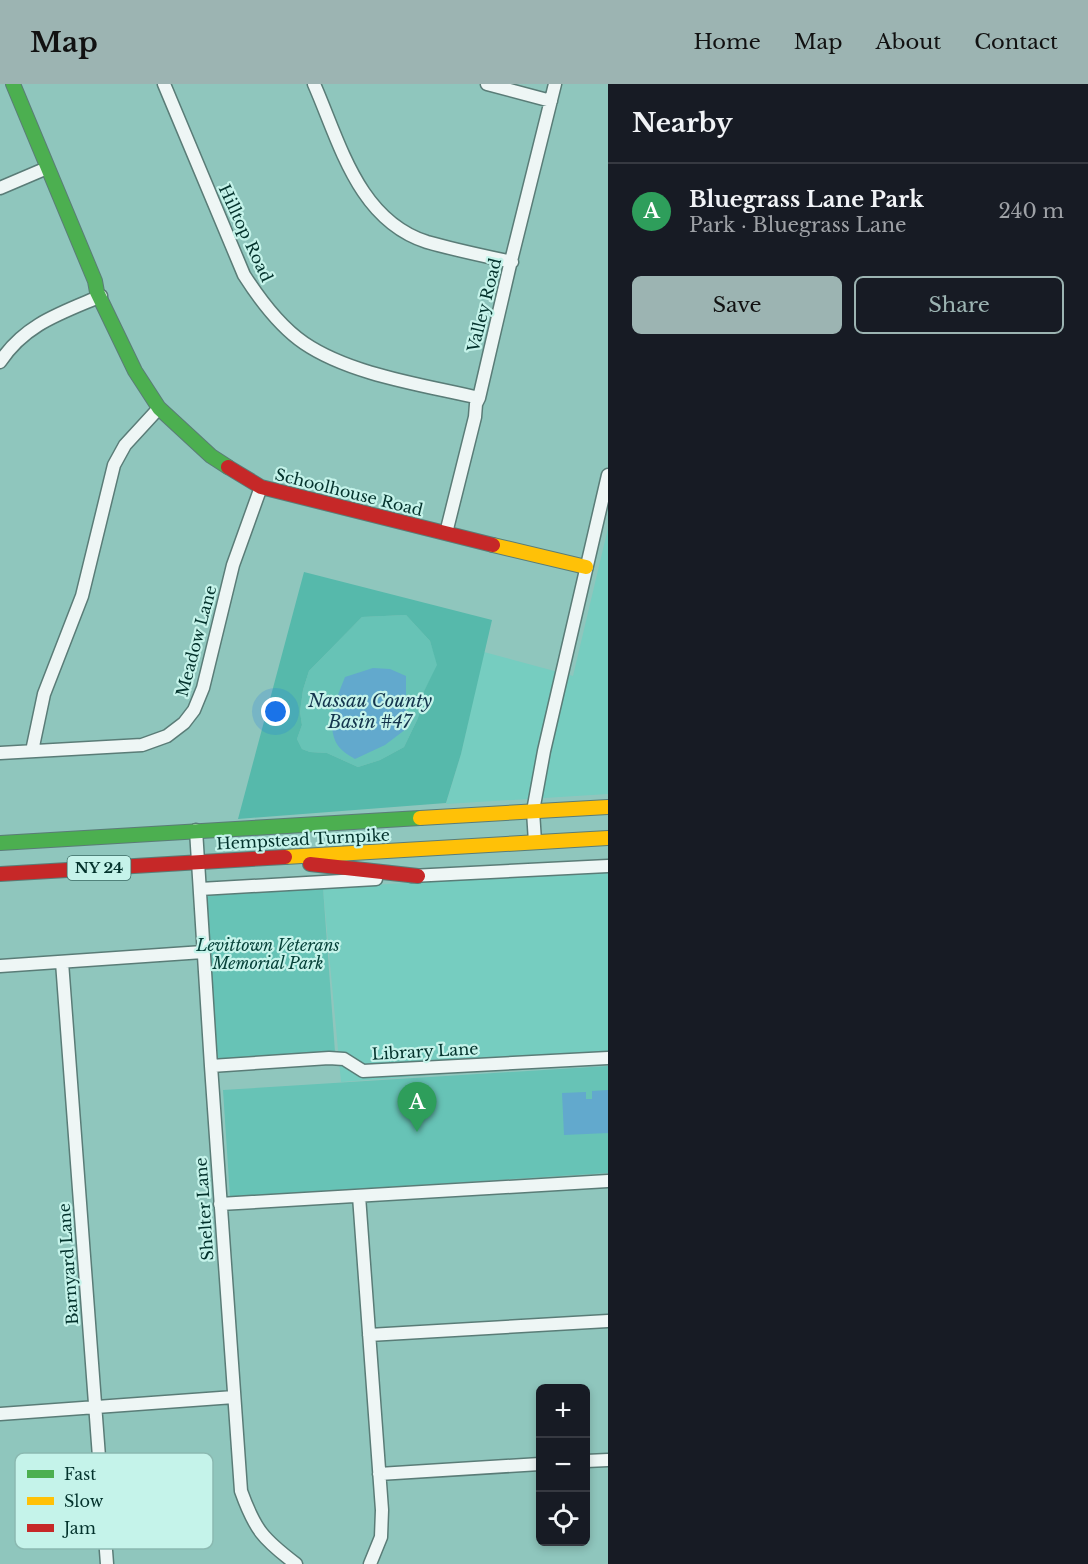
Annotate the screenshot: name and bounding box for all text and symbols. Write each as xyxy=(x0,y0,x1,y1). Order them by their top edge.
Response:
text: Map xyxy=(30,25,98,60)
text: Home xyxy=(694,29,761,55)
text: Map xyxy=(794,29,842,55)
text: About xyxy=(875,29,941,55)
text: Contact xyxy=(974,29,1058,55)
text: Nearby xyxy=(632,107,733,139)
street label: Hilltop Road xyxy=(215,181,277,285)
text: Bluegrass Lane Park xyxy=(689,186,924,213)
text: A xyxy=(643,199,660,223)
text: 240 m xyxy=(999,199,1064,223)
text: Park · Bluegrass Lane xyxy=(689,213,906,237)
street label: Valley Road xyxy=(462,256,505,355)
button: Save xyxy=(632,276,842,334)
button: Share xyxy=(854,276,1064,334)
street label: Schoolhouse Road xyxy=(273,464,425,520)
street label: Meadow Lane xyxy=(172,583,220,699)
water label: Nassau County Basin #47 xyxy=(307,690,433,733)
your location xyxy=(261,697,290,726)
street label: Hempstead Turnpike xyxy=(216,824,390,854)
road number: NY 24 xyxy=(68,856,130,880)
park label: Levittown Veterans Memorial Park xyxy=(195,935,340,973)
street label: Library Lane xyxy=(371,1038,479,1064)
pin: A xyxy=(398,1082,436,1132)
street label: Shelter Lane xyxy=(190,1157,218,1261)
street label: Barnyard Lane xyxy=(54,1202,82,1326)
map controls xyxy=(536,1384,590,1546)
button: + xyxy=(536,1384,590,1438)
button: − xyxy=(536,1438,590,1492)
legend xyxy=(15,1453,213,1549)
text: Fast xyxy=(64,1464,96,1484)
text: Slow xyxy=(64,1491,104,1511)
button: locate xyxy=(536,1492,590,1546)
text: Jam xyxy=(62,1518,96,1538)

